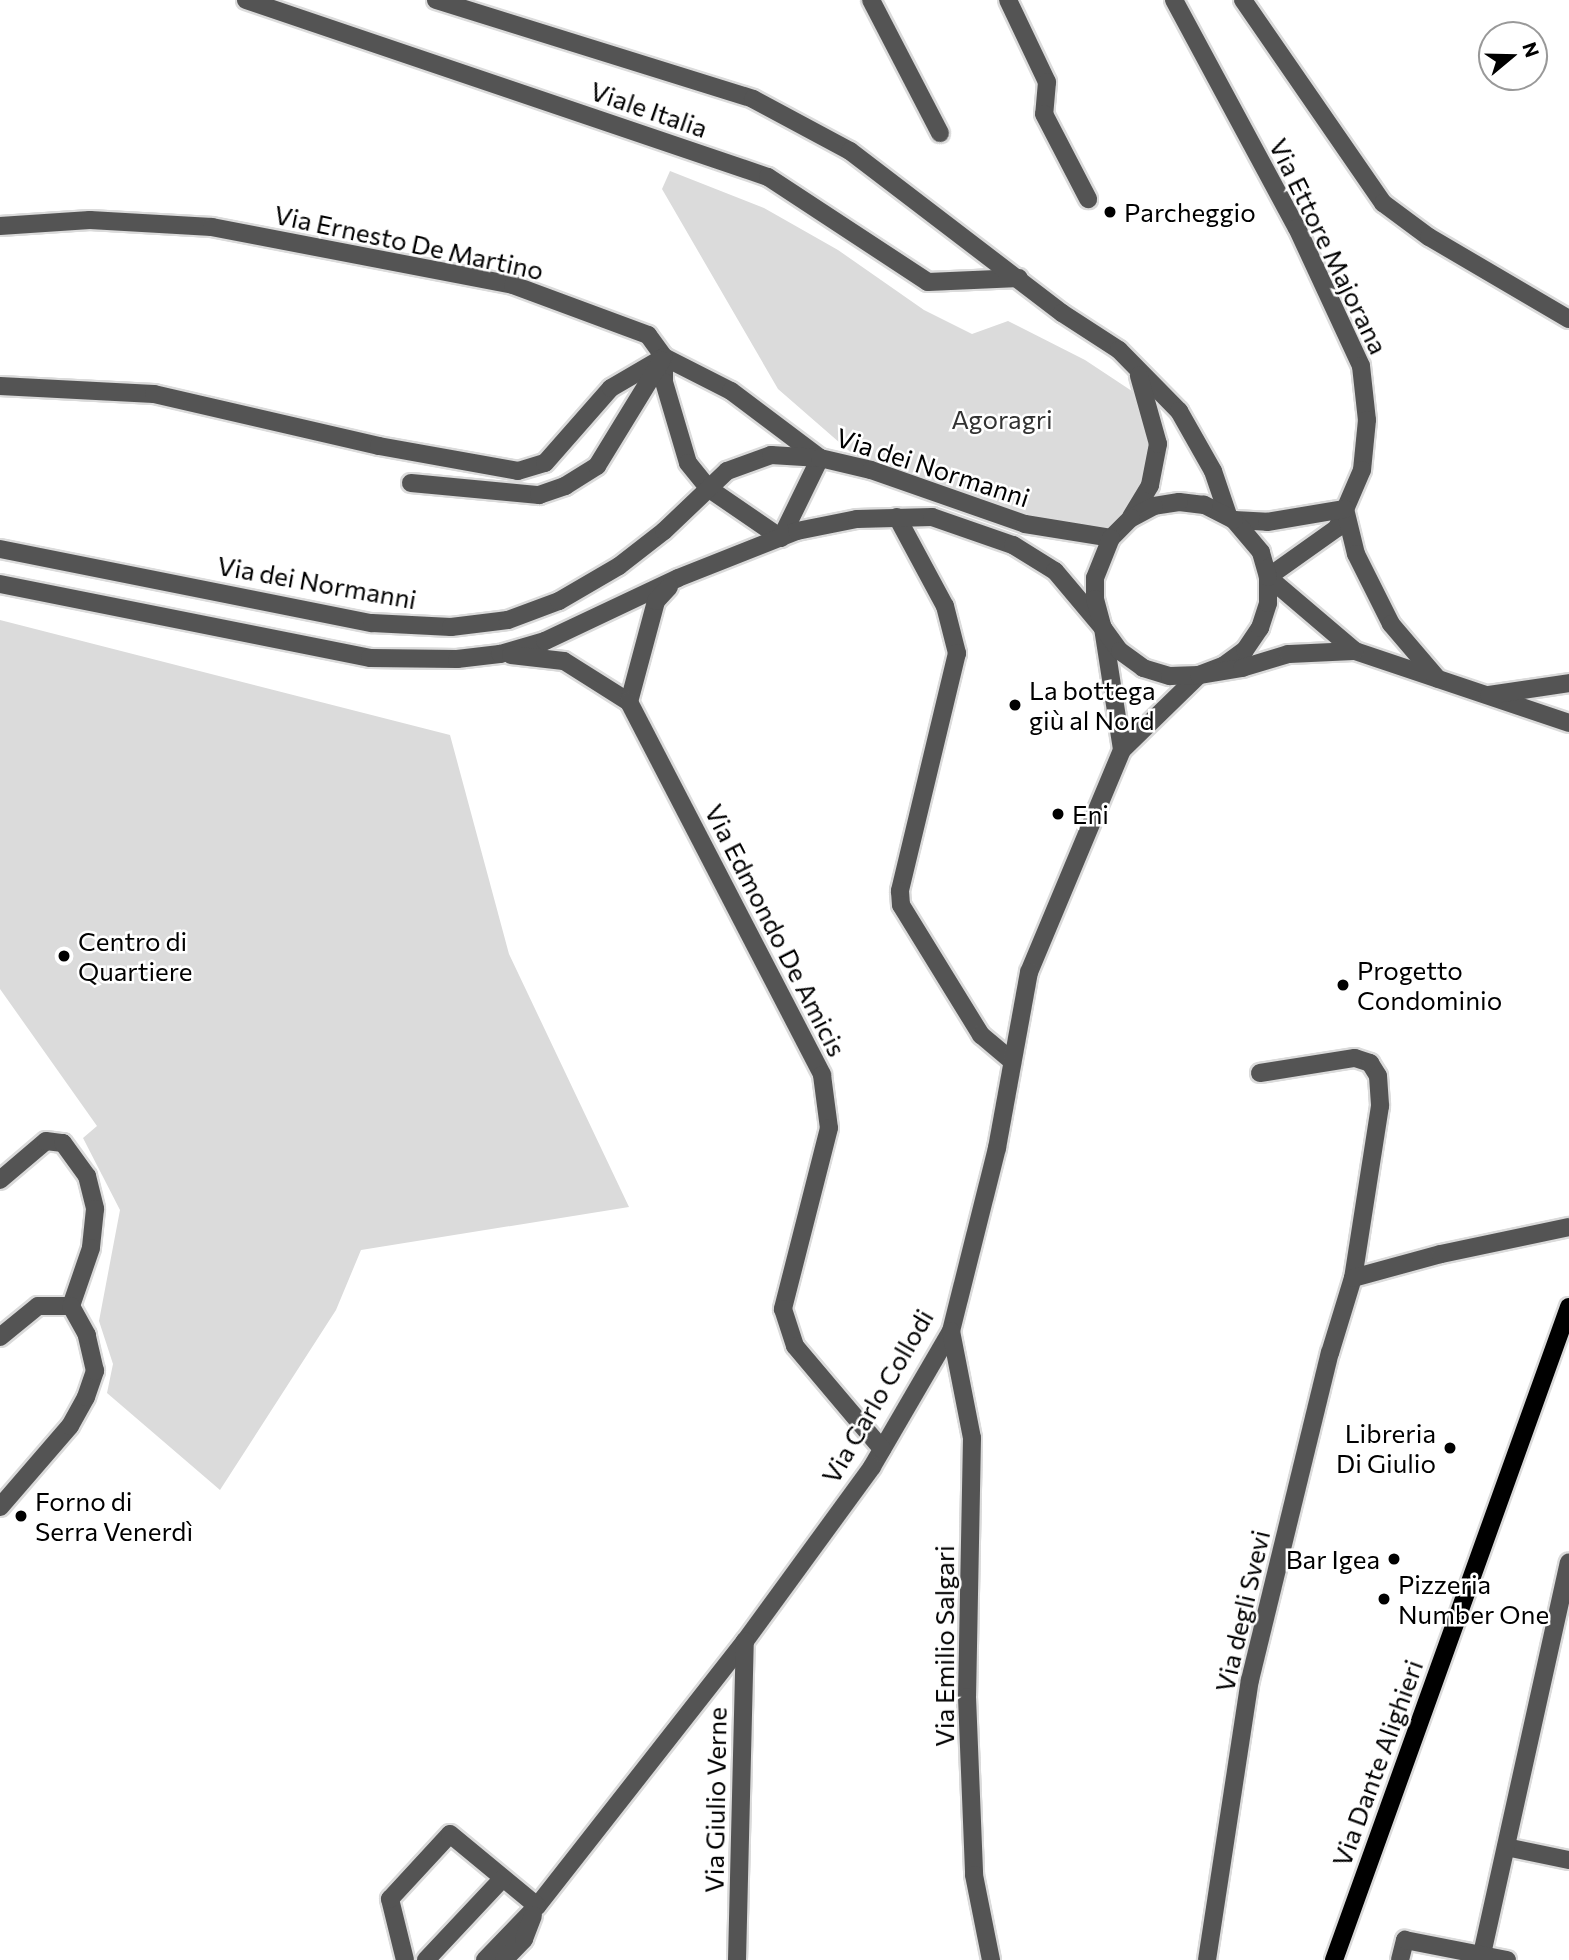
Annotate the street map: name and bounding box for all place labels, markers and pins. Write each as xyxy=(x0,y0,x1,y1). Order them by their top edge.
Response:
place label: Parcheggio xyxy=(1124,196,1256,228)
marker: Parcheggio xyxy=(1102,204,1118,220)
place label: La bottega giù al Nord xyxy=(1029,674,1156,736)
marker: La bottega giù al Nord xyxy=(1007,697,1023,713)
place label: Eni xyxy=(1072,798,1109,830)
marker: Eni xyxy=(1050,806,1066,822)
place label: Centro di Quartiere xyxy=(78,925,192,986)
marker: Centro di Quartiere xyxy=(56,948,72,964)
place label: Progetto Condominio xyxy=(1357,954,1502,1016)
marker: Progetto Condominio xyxy=(1335,977,1351,993)
place label: Libreria Di Giulio xyxy=(1336,1417,1436,1478)
marker: Libreria Di Giulio xyxy=(1442,1440,1458,1456)
place label: Forno di Serra Venerdì xyxy=(35,1485,193,1546)
marker: Forno di Serra Venerdì xyxy=(13,1508,29,1524)
place label: Bar Igea xyxy=(1286,1543,1380,1575)
marker: Bar Igea xyxy=(1386,1551,1402,1567)
place label: Pizzeria Number One xyxy=(1398,1568,1549,1630)
marker: Pizzeria Number One xyxy=(1376,1591,1392,1607)

